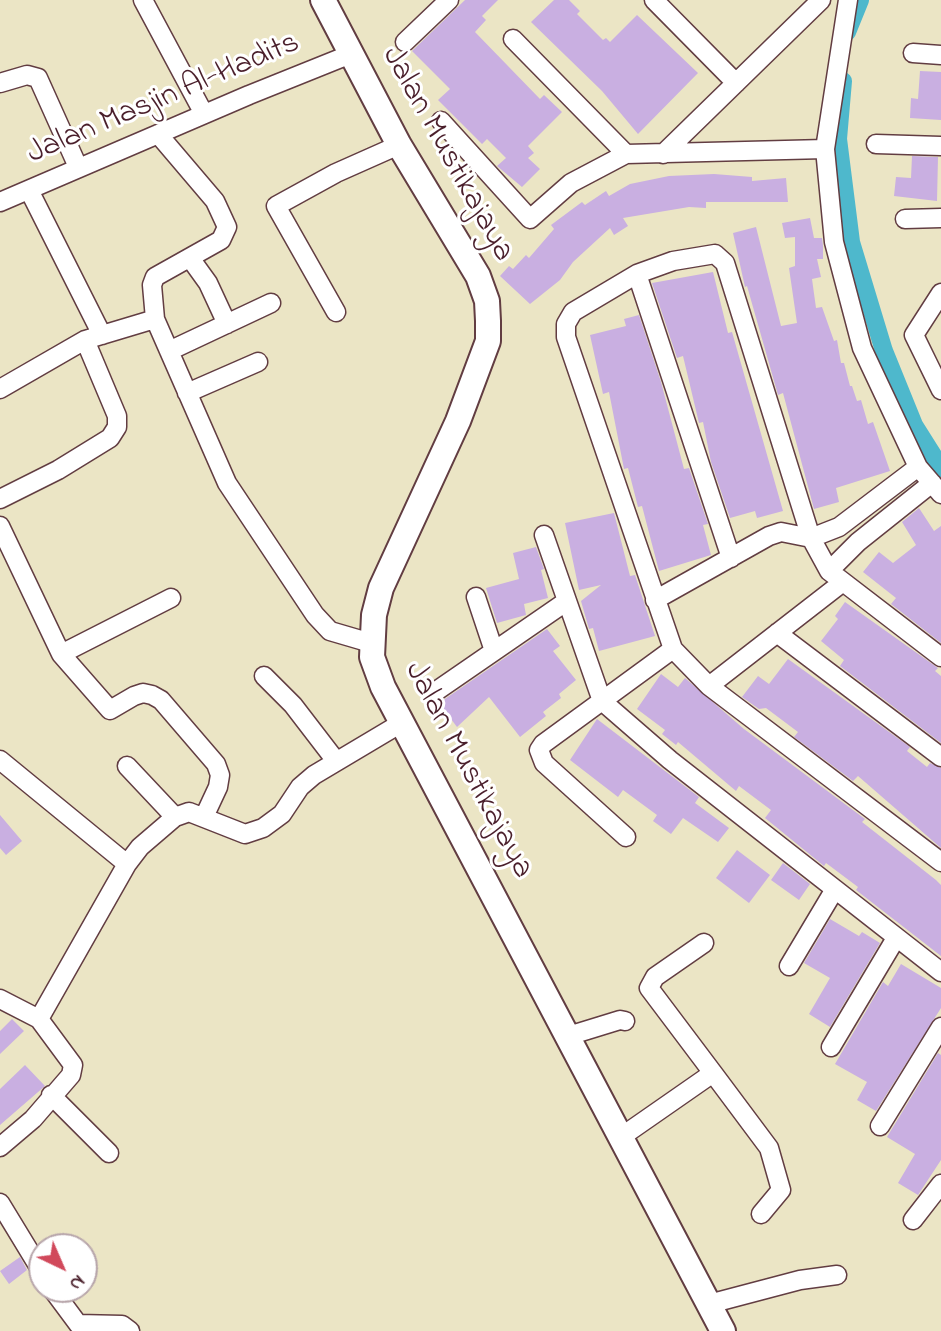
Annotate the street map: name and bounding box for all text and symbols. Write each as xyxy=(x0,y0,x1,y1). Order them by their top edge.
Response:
street label: Jalan Masjin Al-Hadits xyxy=(22,25,306,175)
street label: Jalan Mustikajaya xyxy=(371,41,521,269)
street label: Jalan Mustikajaya xyxy=(394,656,540,886)
north arrow xyxy=(28,1233,98,1303)
text: N xyxy=(63,1268,91,1296)

